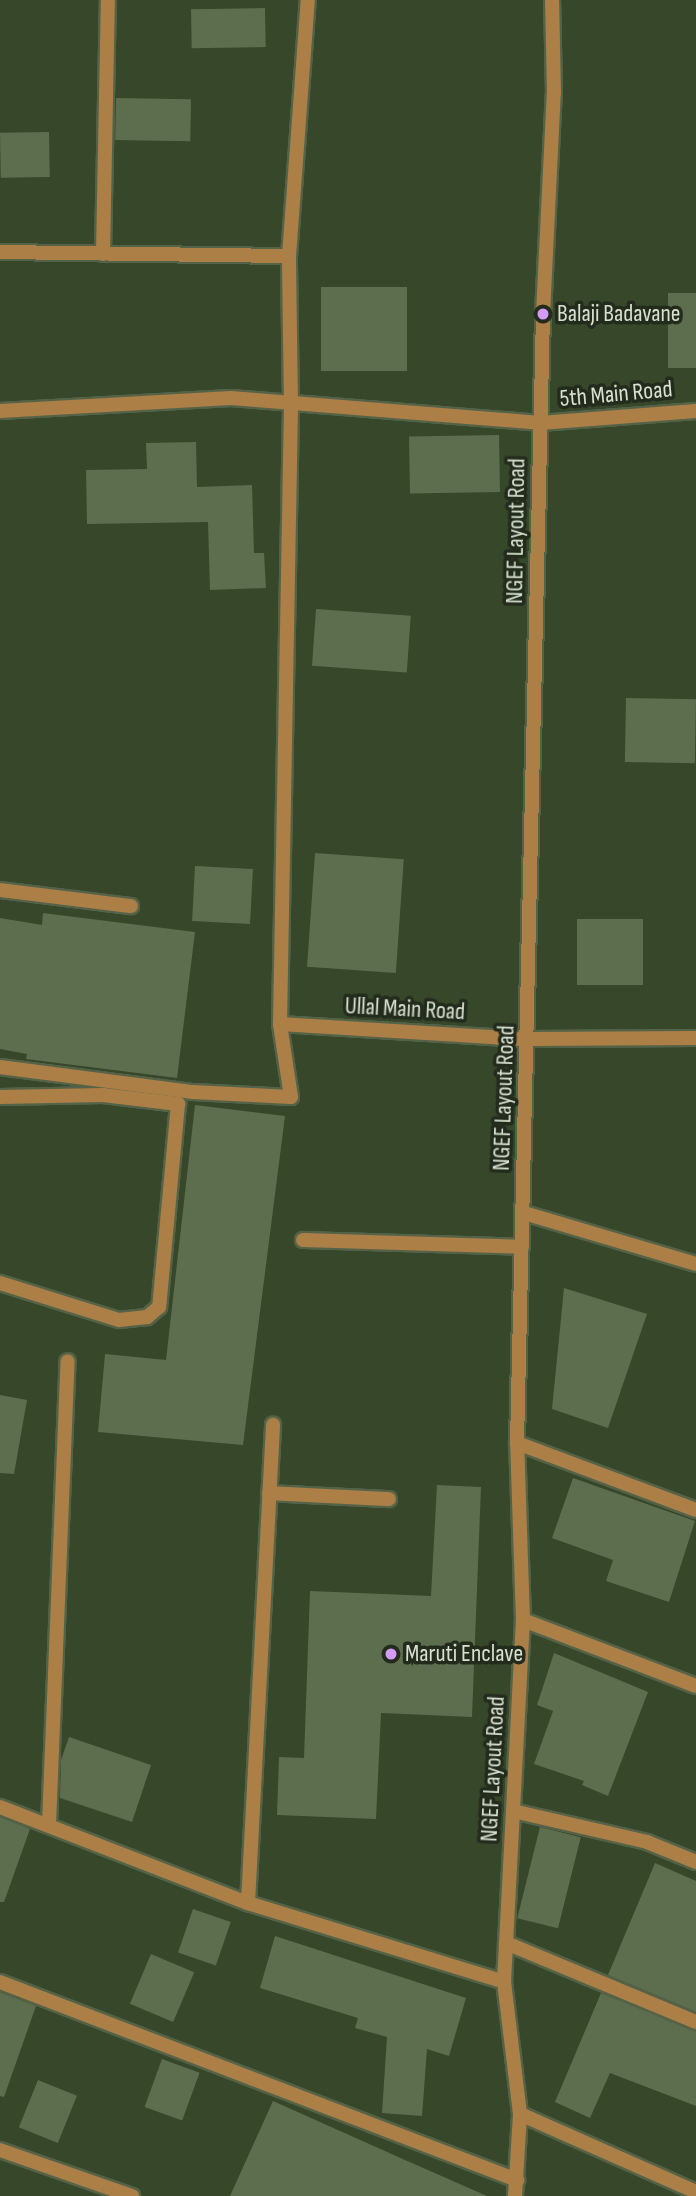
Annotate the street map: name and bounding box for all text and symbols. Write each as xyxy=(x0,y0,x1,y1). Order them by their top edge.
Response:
place label: Balaji Badavane xyxy=(557,300,680,328)
marker: Balaji Badavane xyxy=(535,306,551,322)
street label: 5th Main Road xyxy=(558,375,674,413)
street label: NGEF Layout Road xyxy=(500,458,532,604)
street label: Ullal Main Road xyxy=(344,991,466,1027)
street label: NGEF Layout Road xyxy=(487,1025,521,1171)
place label: Maruti Enclave xyxy=(405,1640,523,1668)
marker: Maruti Enclave xyxy=(383,1646,399,1662)
street label: NGEF Layout Road xyxy=(475,1696,511,1842)

